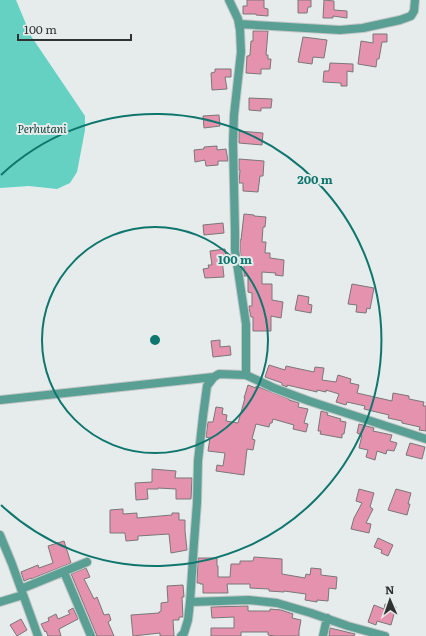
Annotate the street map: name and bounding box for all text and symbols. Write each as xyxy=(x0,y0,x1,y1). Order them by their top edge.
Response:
scale bar xyxy=(18,16,131,42)
text: 100 m xyxy=(24,20,57,38)
park label: Perhutani xyxy=(17,120,67,136)
text: 200 m xyxy=(297,170,333,188)
text: 100 m xyxy=(218,250,252,268)
centre of rings xyxy=(148,333,162,347)
north arrow xyxy=(370,580,410,620)
text: N xyxy=(385,581,395,597)

